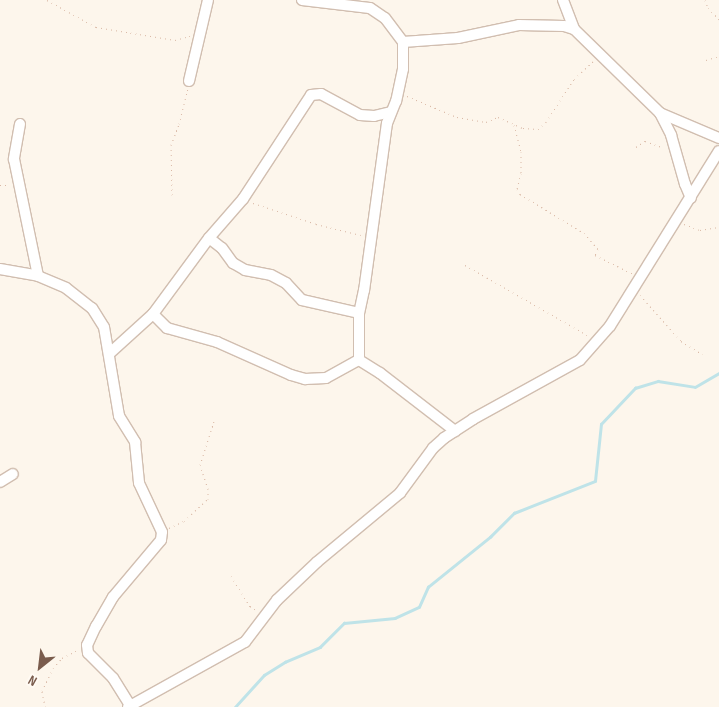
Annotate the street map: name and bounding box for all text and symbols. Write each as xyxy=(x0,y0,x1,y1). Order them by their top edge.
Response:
north arrow xyxy=(15,642,65,692)
text: N xyxy=(25,671,40,690)

